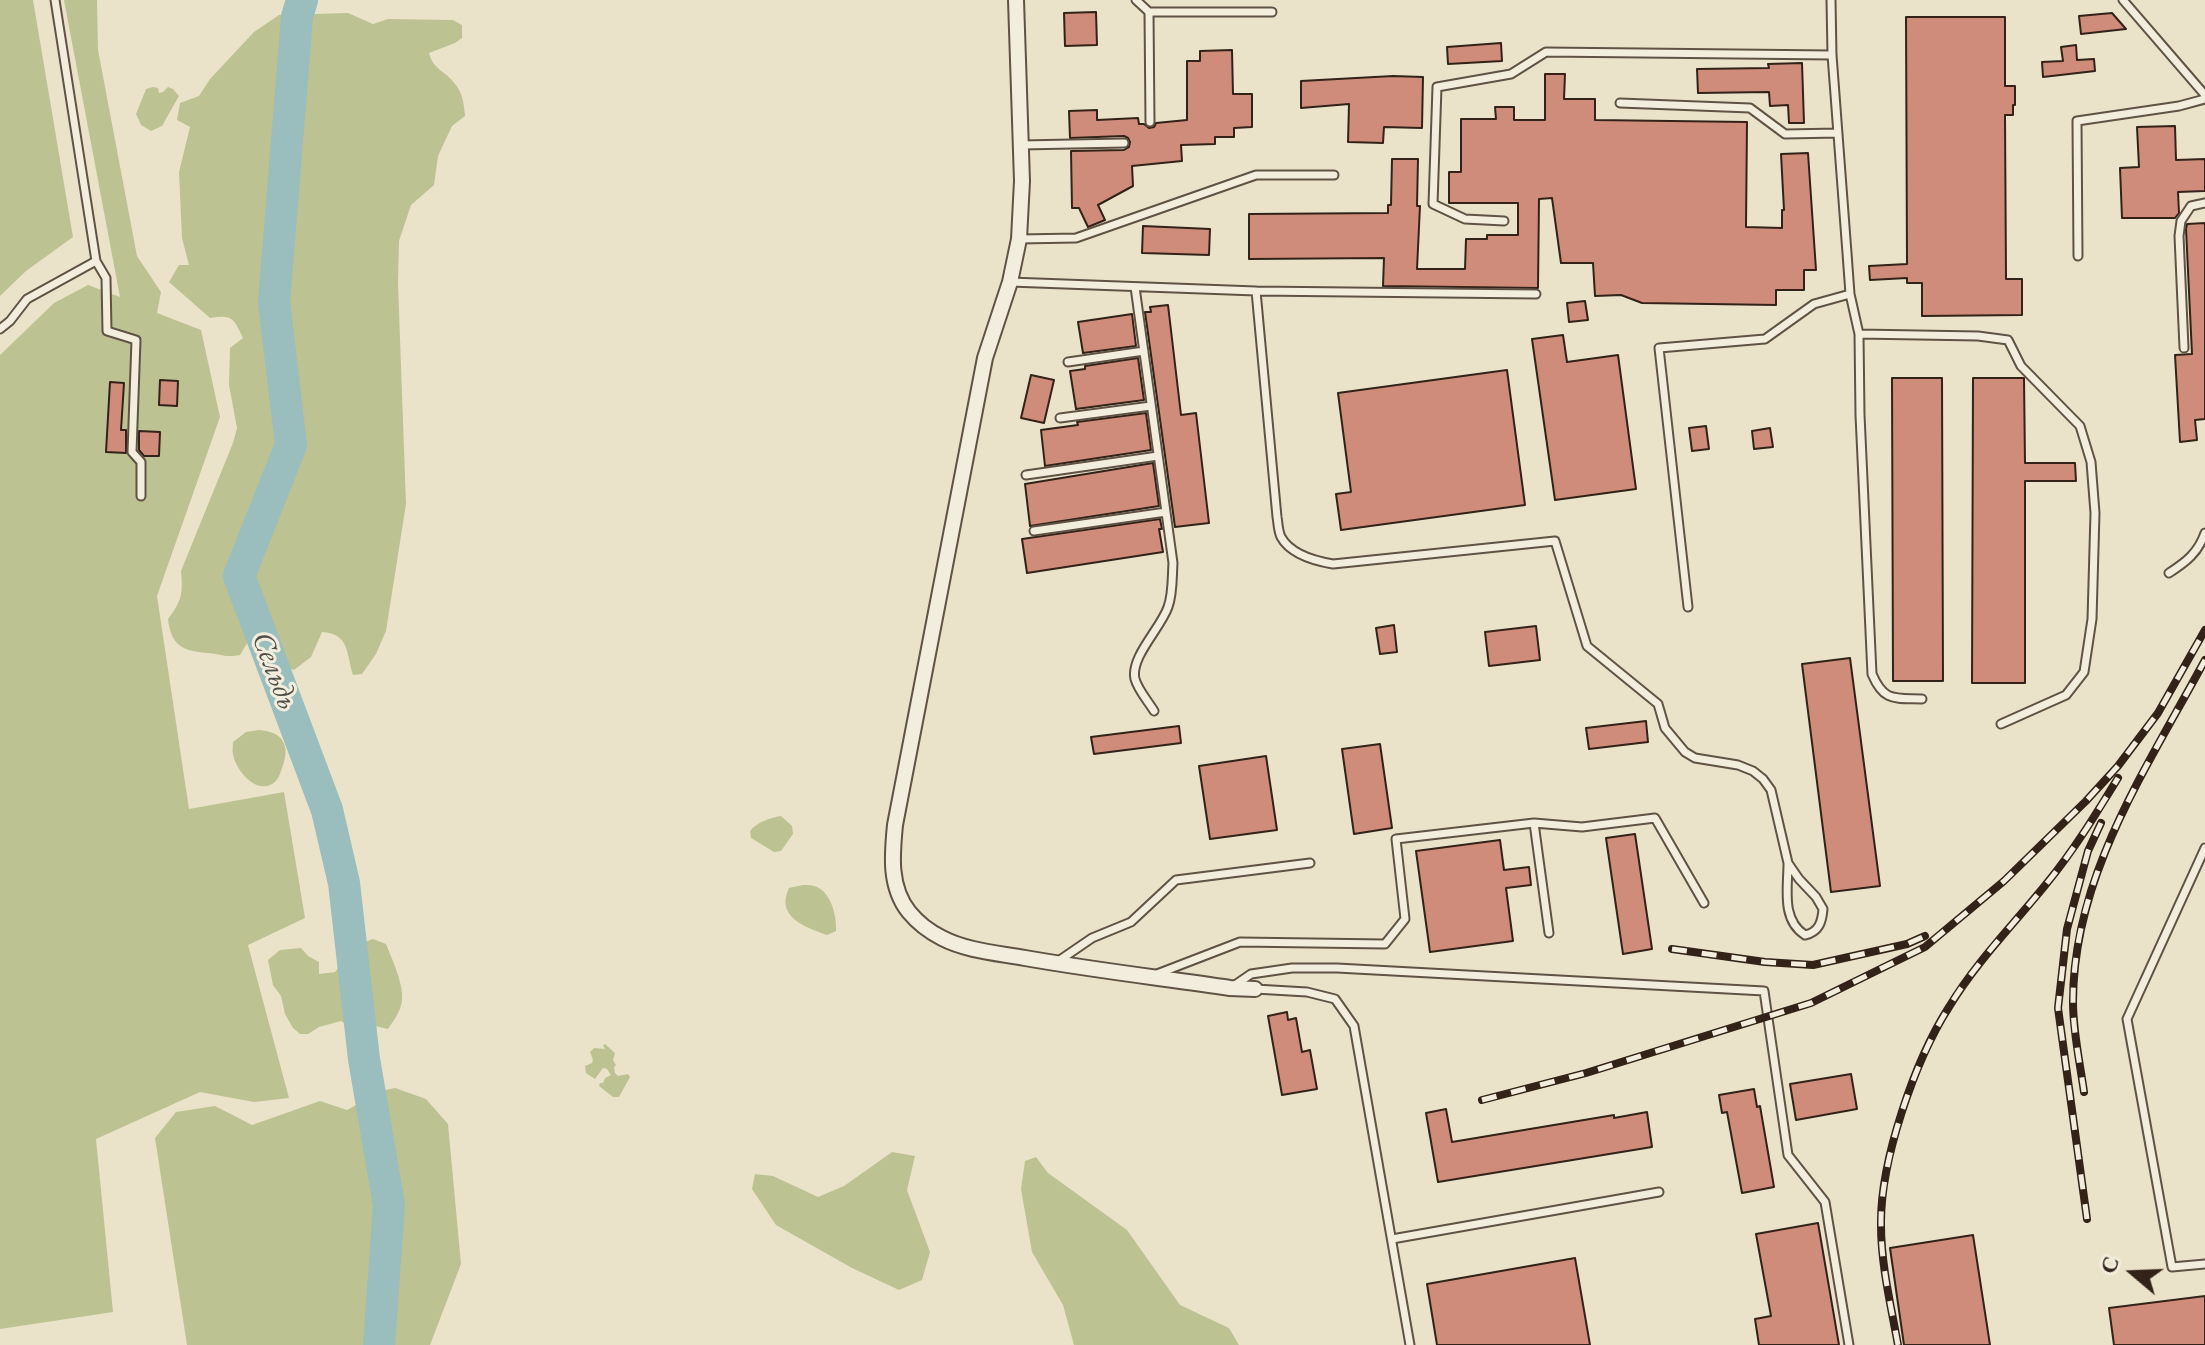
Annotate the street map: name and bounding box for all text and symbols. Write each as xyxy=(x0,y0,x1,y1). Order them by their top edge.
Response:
water label: Сельдь xyxy=(243,627,305,715)
north arrow xyxy=(2093,1233,2173,1313)
text: С xyxy=(2094,1253,2126,1277)

